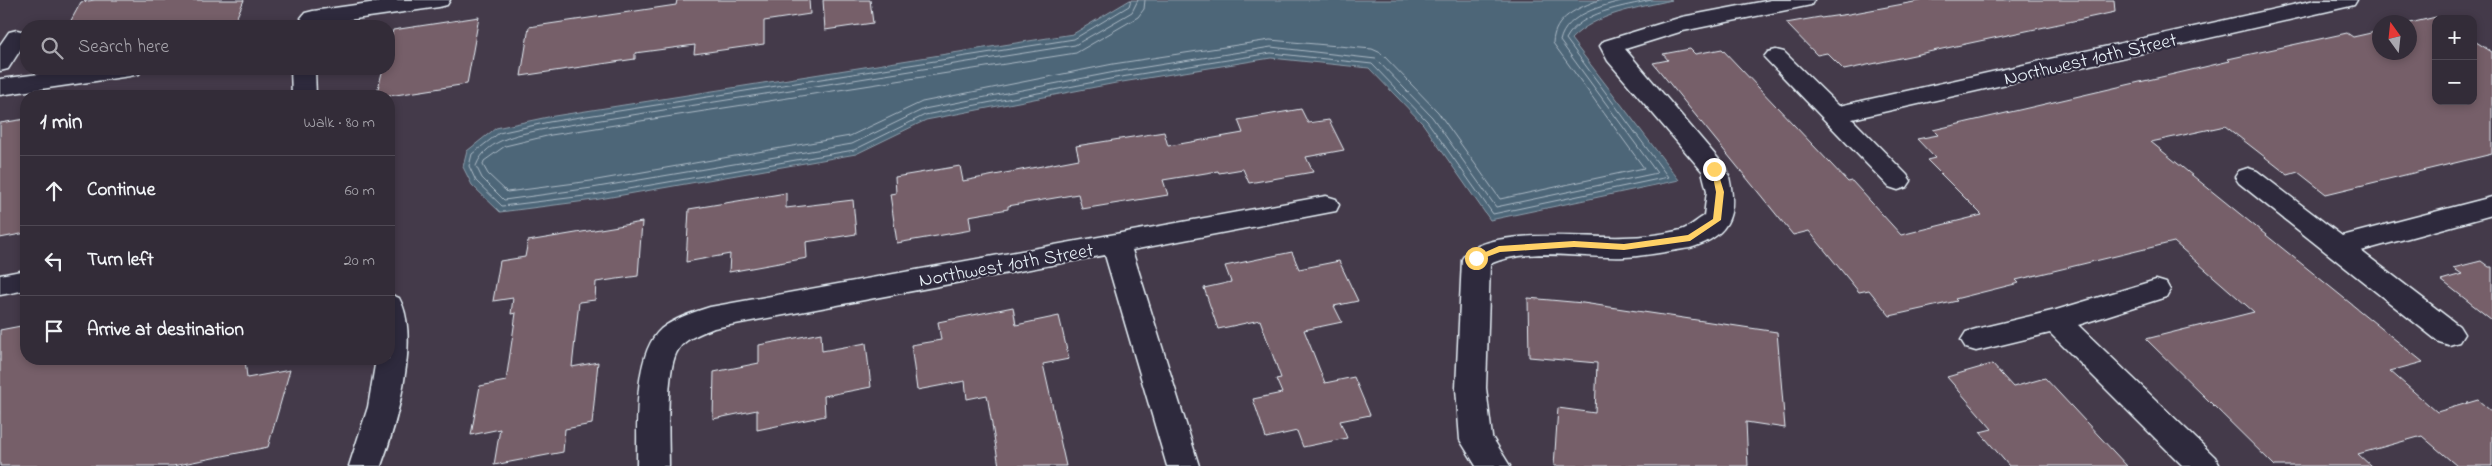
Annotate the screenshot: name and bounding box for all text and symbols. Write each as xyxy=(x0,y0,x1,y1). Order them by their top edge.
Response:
north arrow xyxy=(2372,15,2417,60)
map controls xyxy=(2432,15,2477,105)
button: + xyxy=(2432,15,2477,60)
search box xyxy=(20,20,395,75)
street label: Northwest 10th Street xyxy=(2001,26,2180,94)
icon: search xyxy=(38,34,66,62)
text: Search here xyxy=(78,34,169,61)
button: − xyxy=(2432,60,2477,105)
text: 1 min xyxy=(40,108,82,138)
text: Walk · 80 m xyxy=(304,111,375,135)
route end xyxy=(1703,158,1726,181)
icon: ahead xyxy=(40,177,68,205)
text: Continue xyxy=(87,177,155,204)
text: 60 m xyxy=(345,179,375,203)
street label: Northwest 10th Street xyxy=(917,237,1096,296)
icon: left xyxy=(40,247,68,275)
text: Turn left xyxy=(87,247,154,274)
route start xyxy=(1465,247,1488,270)
text: 20 m xyxy=(344,249,375,273)
icon: arrive xyxy=(40,317,68,345)
text: Arrive at destination xyxy=(87,317,244,344)

